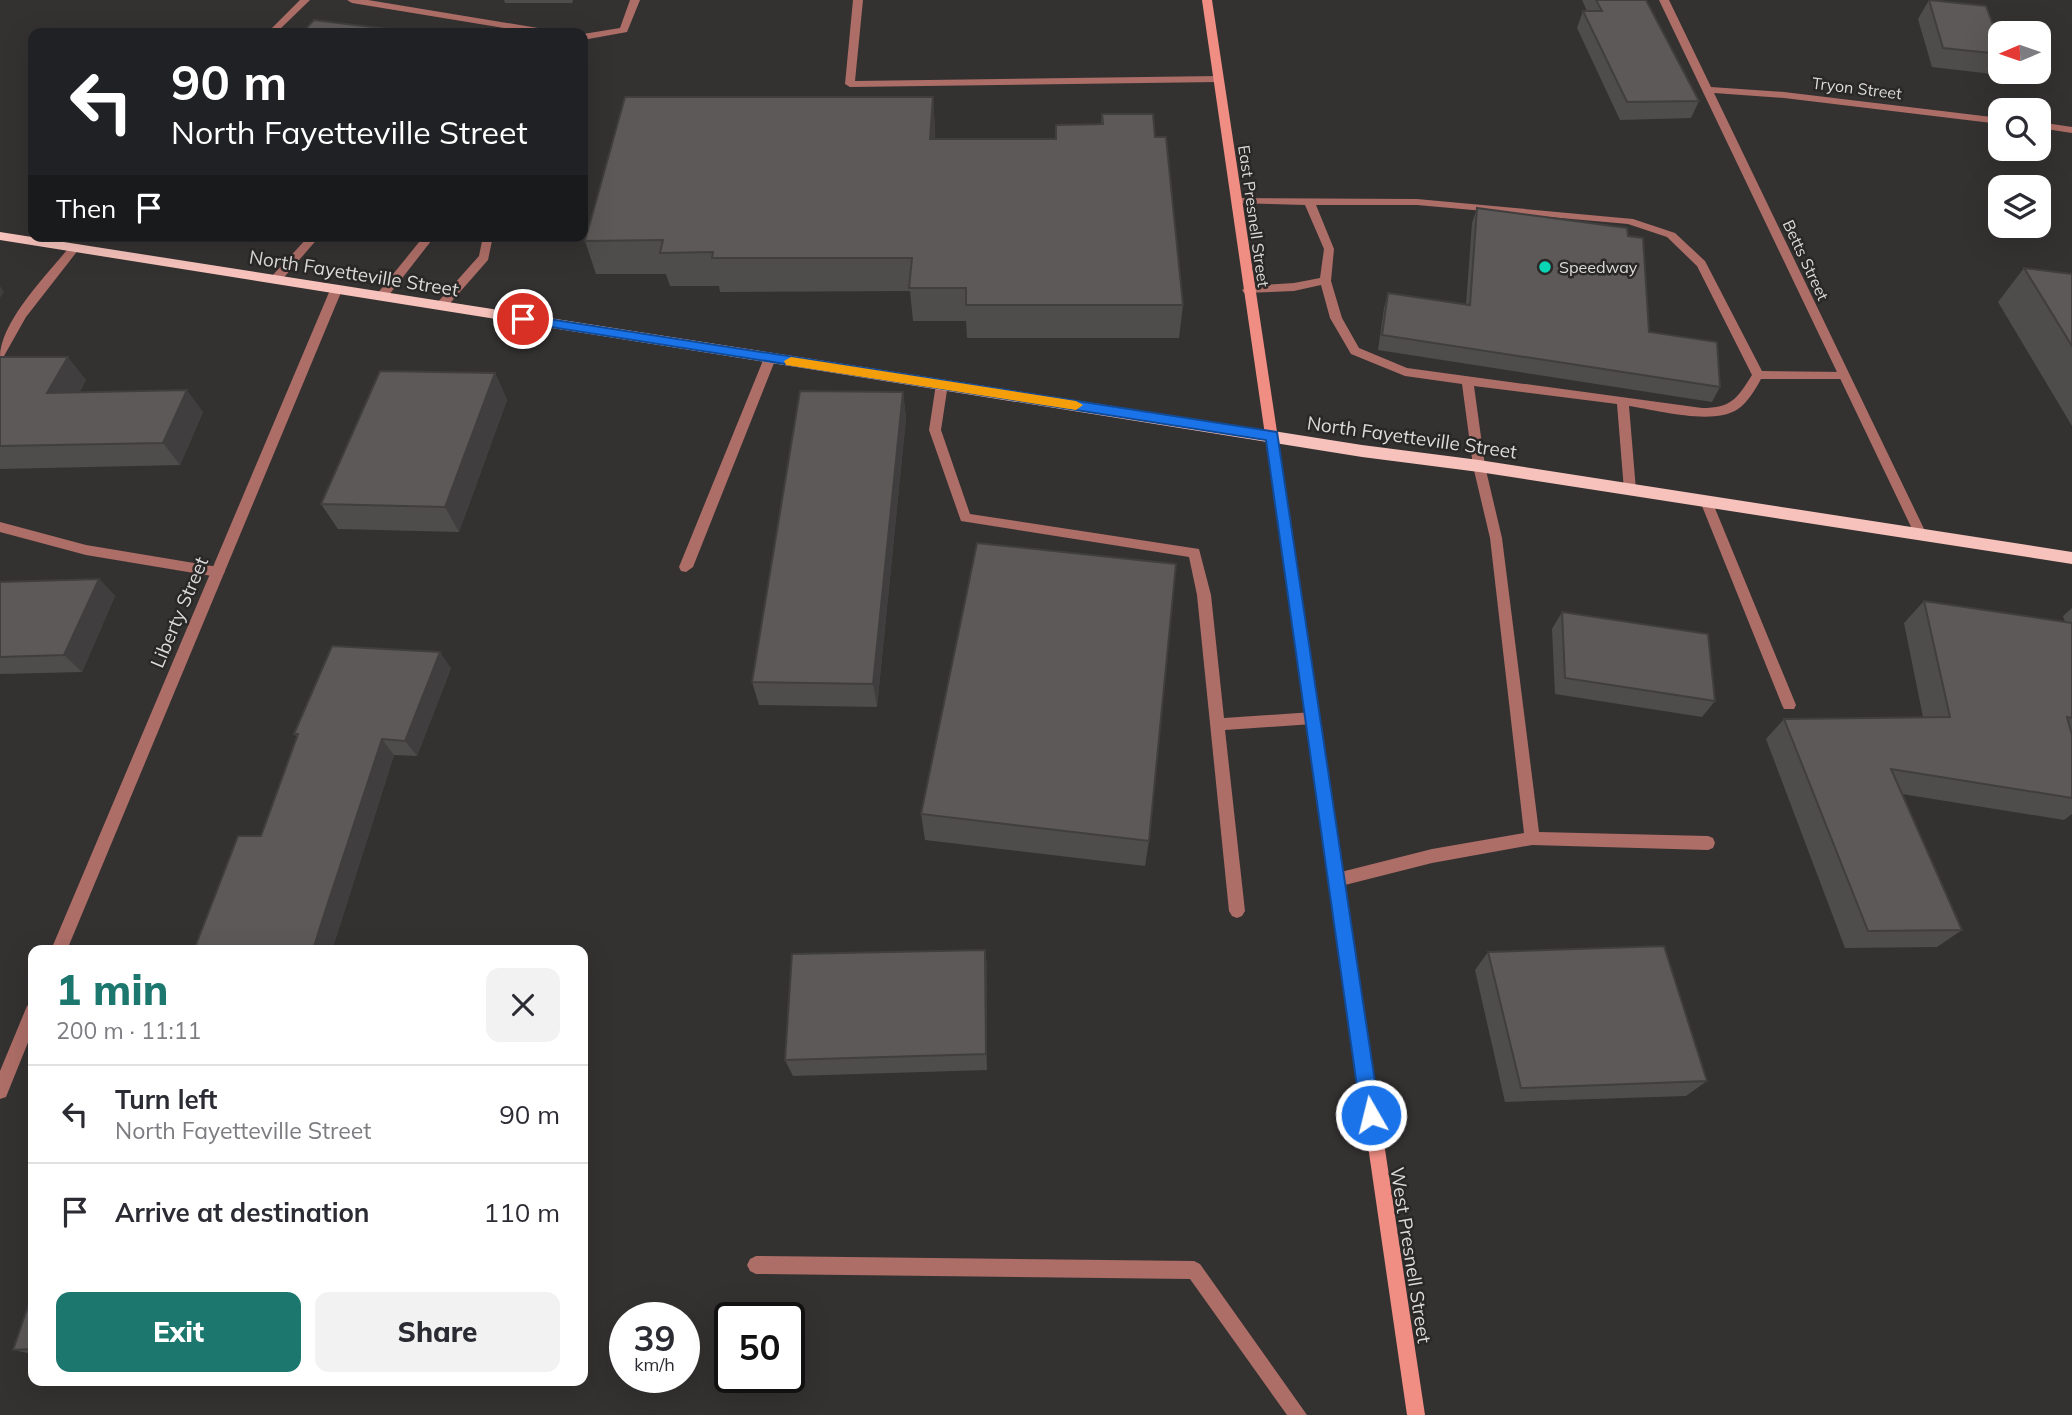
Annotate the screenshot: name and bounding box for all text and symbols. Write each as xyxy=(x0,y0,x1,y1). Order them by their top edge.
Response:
north arrow xyxy=(1988,21,2051,84)
map controls xyxy=(1988,21,2051,238)
text: 90 m xyxy=(171,51,287,112)
icon: left xyxy=(56,56,147,147)
street label: Tryon Street xyxy=(1811,73,1903,103)
button: search xyxy=(1988,98,2051,161)
text: North Fayetteville Street xyxy=(171,112,528,152)
street label: East Presnell Street xyxy=(1234,144,1274,289)
button: layers xyxy=(1988,175,2051,238)
icon: arrive xyxy=(130,189,168,227)
text: Then xyxy=(56,192,116,225)
street label: Betts Street xyxy=(1779,216,1834,304)
street label: North Fayetteville Street xyxy=(248,245,461,301)
place label: Speedway xyxy=(1559,257,1638,277)
marker: Speedway xyxy=(1537,259,1553,275)
pin xyxy=(493,289,553,349)
icon: arrive xyxy=(504,300,542,338)
street label: North Fayetteville Street xyxy=(1305,410,1519,464)
street label: Liberty Street xyxy=(145,553,213,671)
text: 1 min xyxy=(56,963,169,1016)
button: close xyxy=(486,968,560,1042)
text: 200 m · 11:11 xyxy=(56,1016,201,1045)
position arrow xyxy=(1334,1078,1408,1152)
text: Turn left xyxy=(115,1083,217,1116)
icon: left xyxy=(56,1095,94,1133)
text: 90 m xyxy=(499,1098,560,1131)
text: North Fayetteville Street xyxy=(115,1116,371,1145)
street label: West Presnell Street xyxy=(1385,1165,1437,1345)
icon: arrive xyxy=(56,1193,94,1231)
text: Arrive at destination xyxy=(115,1196,370,1229)
text: 110 m xyxy=(484,1196,560,1229)
button: Exit xyxy=(56,1292,301,1372)
button: Share xyxy=(315,1292,560,1372)
speed limit sign: 50 xyxy=(714,1302,805,1393)
text: 39 xyxy=(633,1316,676,1360)
text: km/h xyxy=(634,1353,675,1376)

